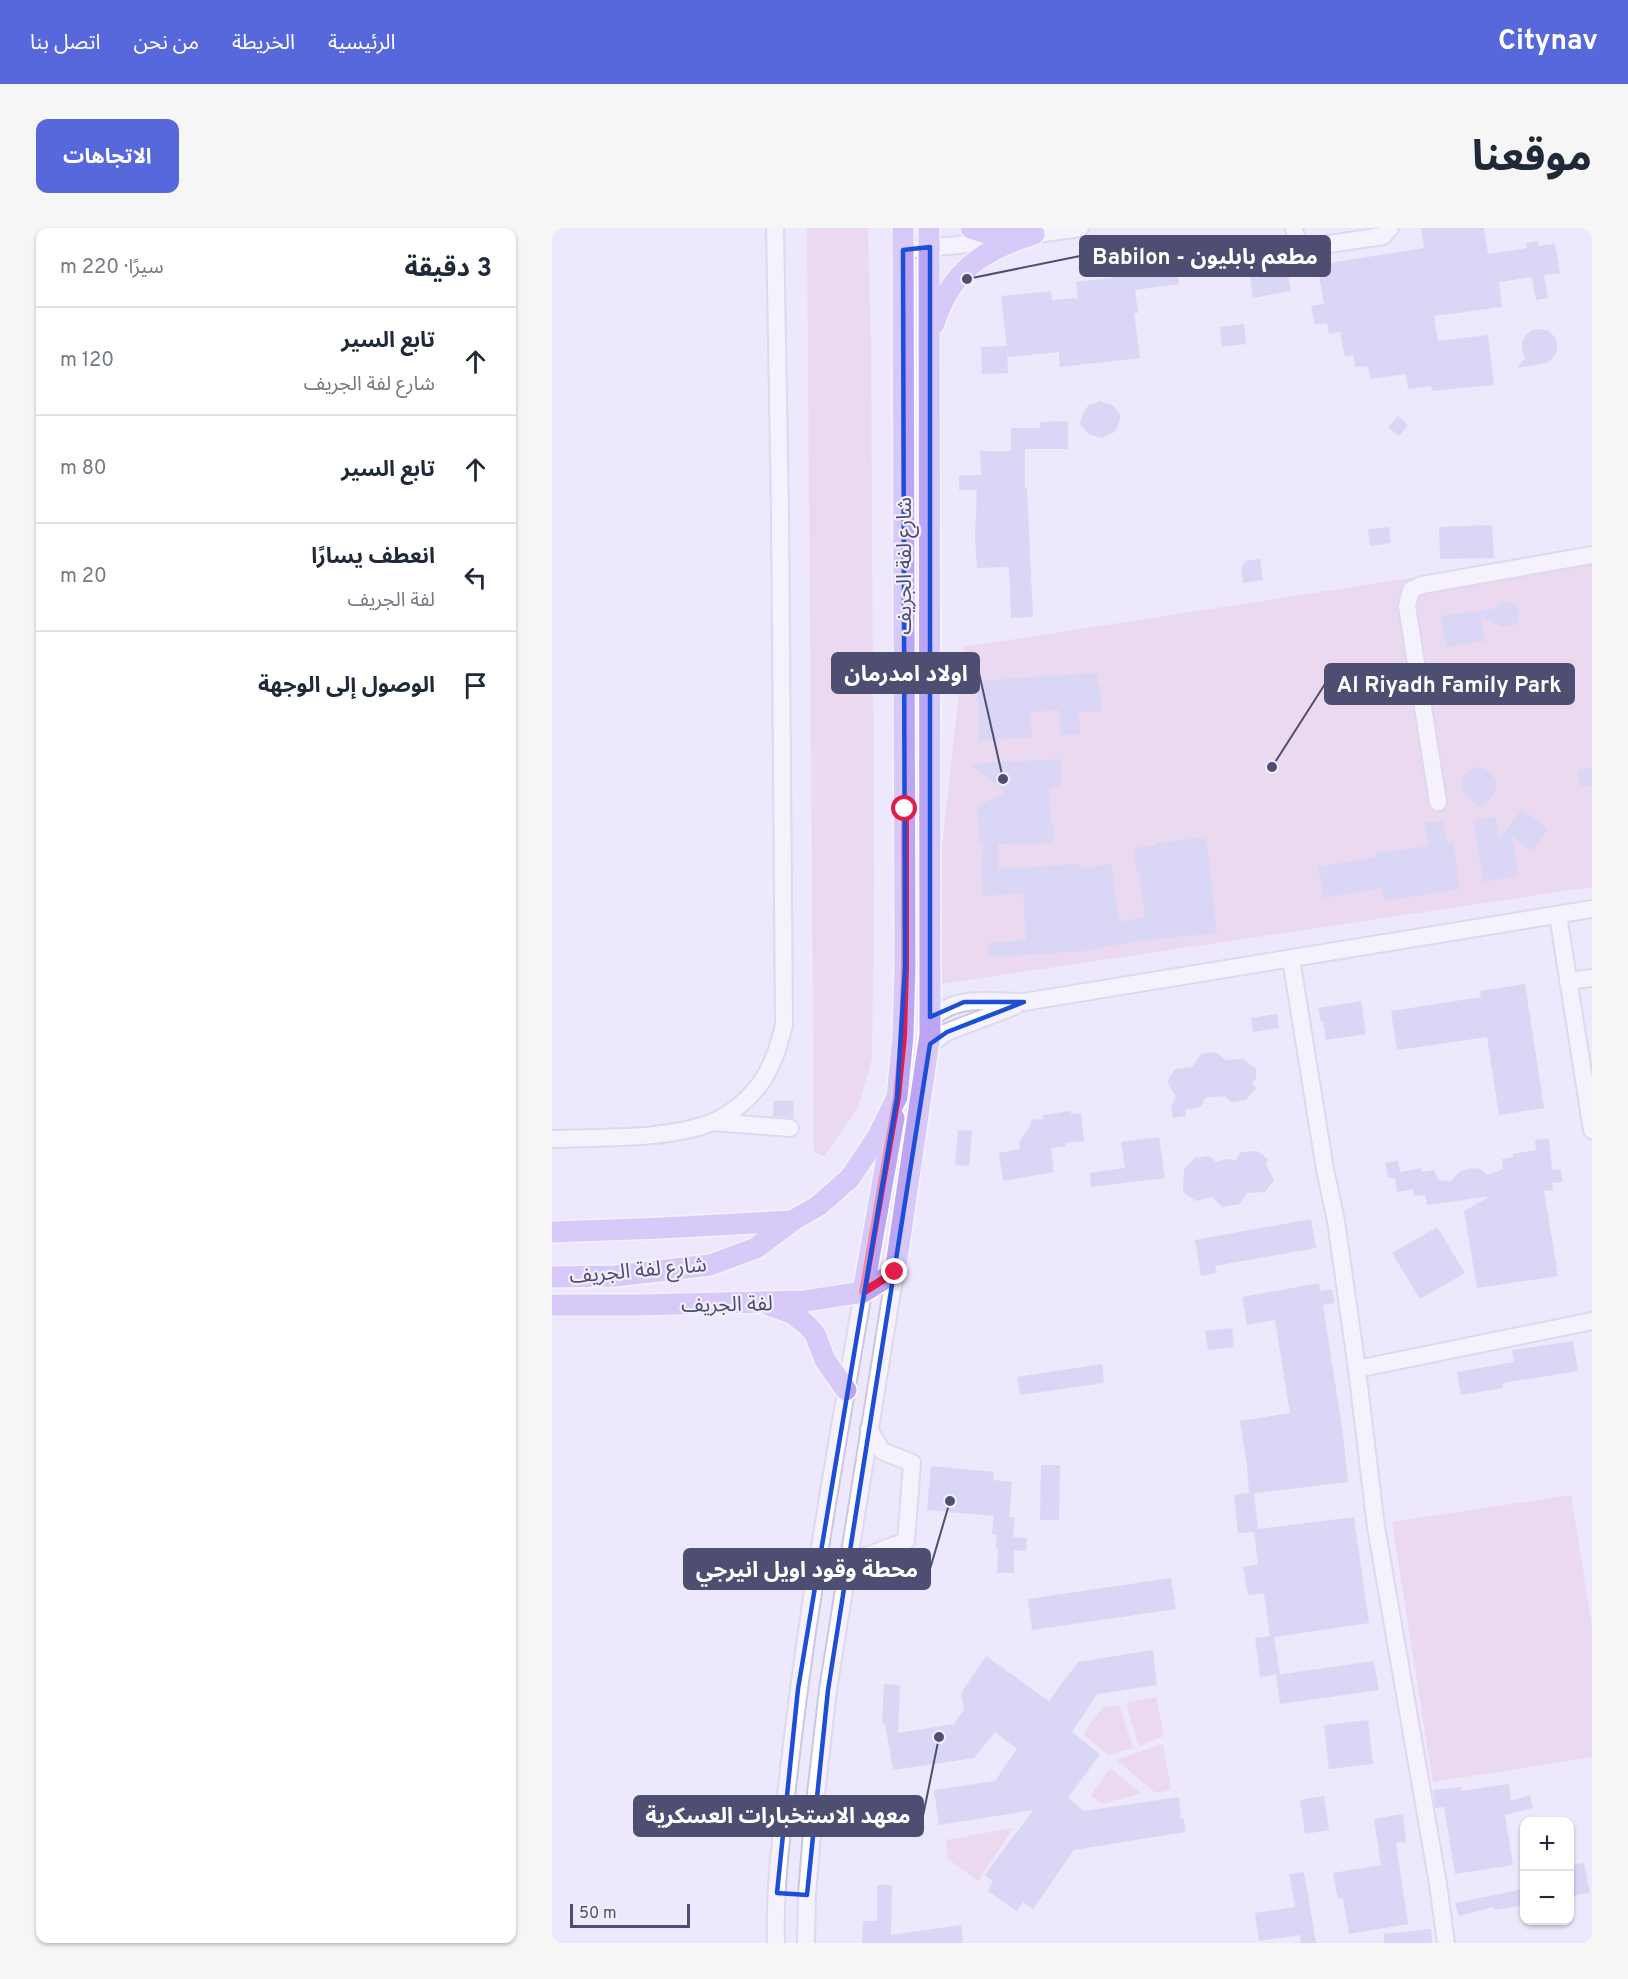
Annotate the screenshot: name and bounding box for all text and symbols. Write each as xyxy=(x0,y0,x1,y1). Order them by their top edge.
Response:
text: Citynav xyxy=(1498,24,1598,60)
text: اتصل بنا xyxy=(30,30,100,57)
text: من نحن xyxy=(133,30,199,57)
text: الخريطة xyxy=(232,30,295,57)
text: الرئيسية xyxy=(328,30,396,57)
button: الاتجاهات xyxy=(36,119,179,193)
text: موقعنا xyxy=(1472,133,1592,186)
callout: Babilon - مطعم بابليون xyxy=(1080,236,1330,276)
text: Babilon - مطعم بابليون xyxy=(1092,245,1318,273)
text: 3 دقيقة xyxy=(404,253,492,286)
text: سيرًا · 220 m xyxy=(60,255,164,281)
text: تابع السير xyxy=(341,328,435,355)
icon: ahead xyxy=(459,345,492,378)
text: 120 m xyxy=(60,348,114,374)
text: شارع لفة الجريف xyxy=(304,372,435,398)
icon: ahead xyxy=(459,453,492,486)
text: 80 m xyxy=(60,456,107,482)
text: تابع السير xyxy=(341,457,435,484)
street label: شارع لفة الجريف xyxy=(892,497,919,635)
text: انعطف يسارًا xyxy=(311,544,435,571)
icon: left xyxy=(459,561,492,594)
text: 20 m xyxy=(60,564,107,590)
text: لفة الجريف xyxy=(348,588,435,614)
callout: اولاد امدرمان xyxy=(832,653,979,693)
text: اولاد امدرمان xyxy=(844,662,968,689)
callout: Al Riyadh Family Park xyxy=(1325,664,1574,704)
icon: arrive xyxy=(459,669,492,702)
text: الوصول إلى الوجهة xyxy=(258,673,435,700)
text: Al Riyadh Family Park xyxy=(1337,673,1561,700)
route start xyxy=(891,795,917,821)
street label: شارع لفة الجريف xyxy=(568,1252,708,1291)
route end xyxy=(881,1258,907,1284)
street label: لفة الجريف xyxy=(681,1291,773,1320)
callout: محطة وقود اويل انيرجي xyxy=(684,1549,930,1589)
text: محطة وقود اويل انيرجي xyxy=(696,1558,918,1587)
callout: معهد الاستخبارات العسكرية xyxy=(634,1796,923,1836)
text: معهد الاستخبارات العسكرية xyxy=(645,1804,911,1831)
map controls xyxy=(1520,1817,1574,1925)
button: + xyxy=(1520,1817,1574,1871)
button: − xyxy=(1520,1871,1574,1925)
scale bar xyxy=(570,1901,690,1928)
text: 50 m xyxy=(579,1904,617,1924)

